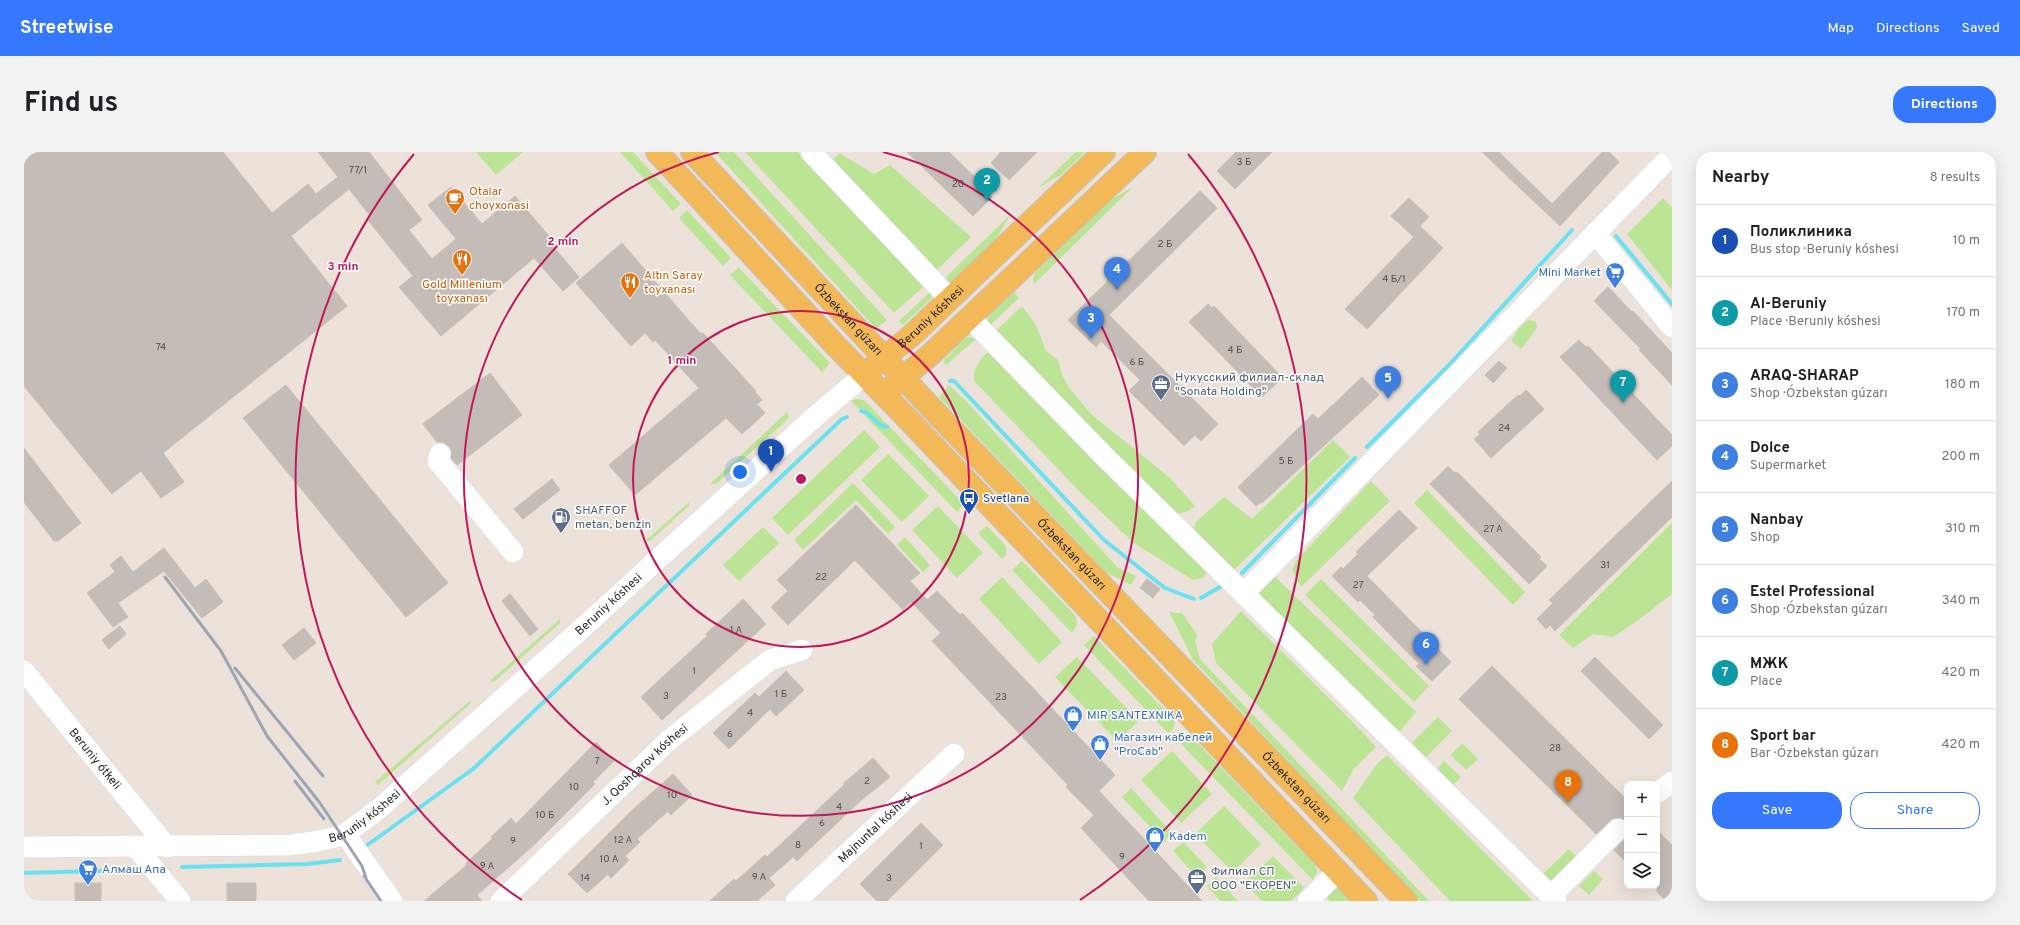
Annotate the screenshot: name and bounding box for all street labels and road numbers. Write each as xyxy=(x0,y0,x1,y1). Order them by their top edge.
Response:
street label: Ózbekstan gúzarı xyxy=(810,280,886,360)
street label: Beruniy kóshesi xyxy=(895,283,968,353)
street label: Ózbekstan gúzarı xyxy=(1033,515,1109,594)
street label: Beruniy kóshesi xyxy=(572,570,646,640)
street label: J. Qoshqarov kóshesi xyxy=(598,721,692,810)
street label: Beruniy ótkeli xyxy=(65,725,124,793)
street label: Ózbekstan gúzarı xyxy=(1257,749,1334,827)
street label: Beruniy kóshesi xyxy=(327,786,405,847)
street label: Majnuntal kóshesi xyxy=(835,790,916,867)

